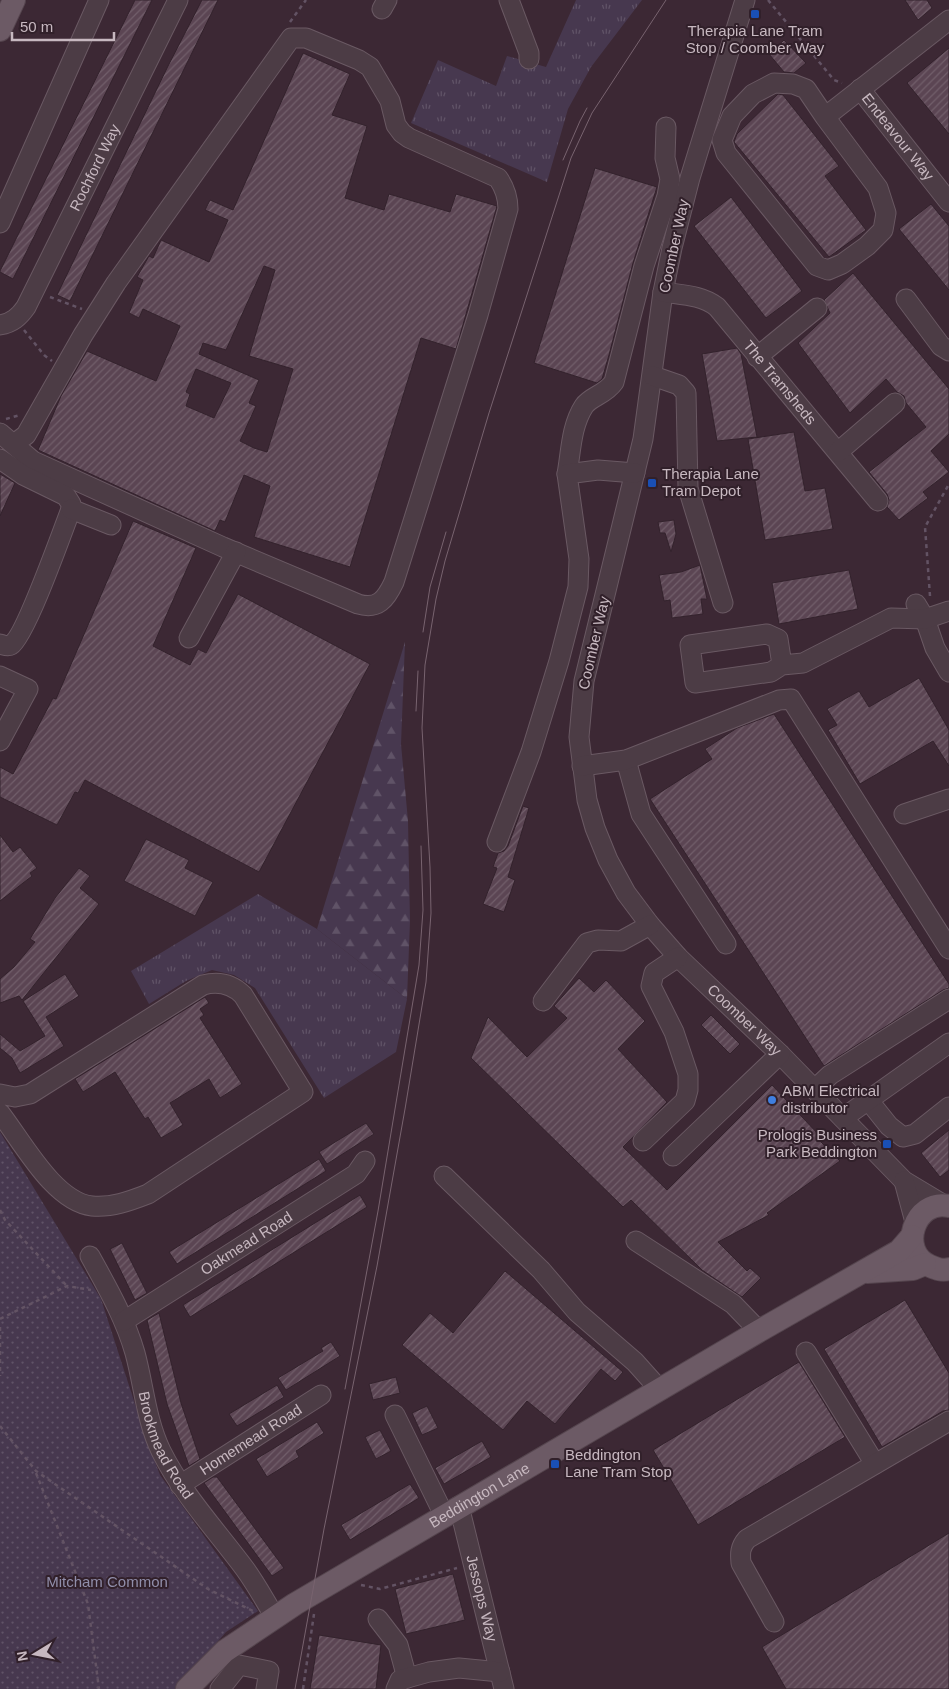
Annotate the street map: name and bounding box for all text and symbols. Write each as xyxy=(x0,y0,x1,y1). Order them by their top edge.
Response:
marker: Therapia Lane Tram Stop / Coomber Way xyxy=(749,8,761,20)
scale bar xyxy=(12,10,115,42)
text: 50 m xyxy=(20,18,53,35)
place label: Therapia Lane Tram Stop / Coomber Way xyxy=(686,22,825,56)
street label: Endeavour Way xyxy=(859,90,938,184)
street label: Rochford Way xyxy=(66,121,123,214)
street label: Coomber Way xyxy=(655,197,692,294)
street label: The Tramsheds xyxy=(740,337,820,428)
place label: Therapia Lane Tram Depot xyxy=(662,465,759,499)
marker: Therapia Lane Tram Depot xyxy=(646,477,658,489)
street label: Coomber Way xyxy=(575,594,613,691)
street label: Coomber Way xyxy=(704,981,785,1059)
place label: ABM Electrical distributor xyxy=(782,1082,880,1116)
marker: ABM Electrical distributor xyxy=(766,1094,778,1106)
place label: Prologis Business Park Beddington xyxy=(758,1126,877,1160)
marker: Prologis Business Park Beddington xyxy=(881,1138,893,1150)
street label: Oakmead Road xyxy=(197,1208,295,1278)
street label: Brookmead Road xyxy=(136,1390,197,1502)
street label: Homemead Road xyxy=(196,1401,305,1478)
place label: Beddington Lane Tram Stop xyxy=(565,1446,672,1480)
marker: Beddington Lane Tram Stop xyxy=(549,1458,561,1470)
street label: Beddington Lane xyxy=(426,1459,532,1531)
street label: Jessops Way xyxy=(463,1553,501,1644)
park label: Mitcham Common xyxy=(46,1573,168,1590)
north arrow xyxy=(10,1629,60,1679)
text: N xyxy=(13,1650,31,1663)

